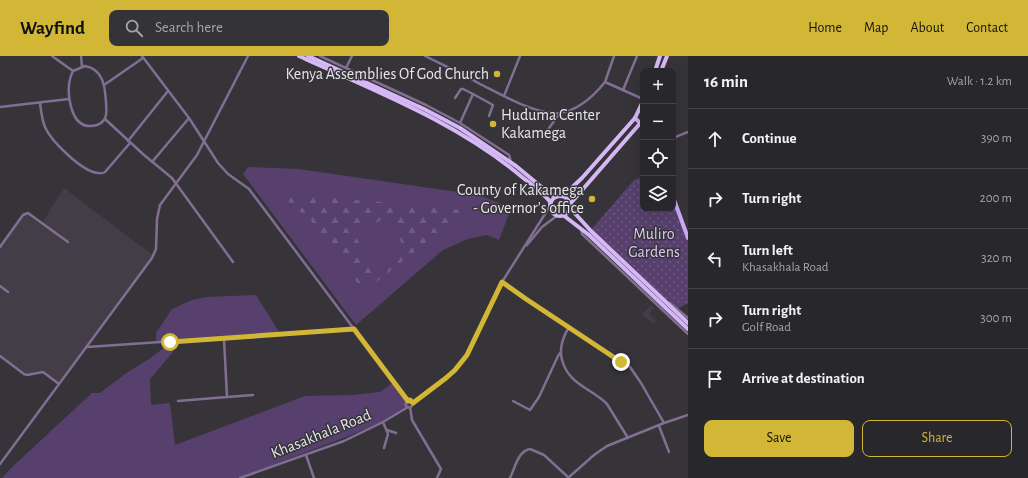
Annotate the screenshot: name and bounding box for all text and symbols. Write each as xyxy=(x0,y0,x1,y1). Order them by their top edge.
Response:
search box xyxy=(109,10,389,46)
icon: search xyxy=(123,17,145,39)
text: Wayfind xyxy=(20,19,85,38)
text: Search here xyxy=(155,20,223,35)
text: Home xyxy=(808,21,842,35)
text: Map xyxy=(864,21,888,35)
text: About xyxy=(910,21,944,35)
text: Contact xyxy=(966,21,1008,35)
place label: Kenya Assemblies Of God Church xyxy=(285,66,489,83)
map controls xyxy=(640,68,676,212)
button: + xyxy=(640,68,676,104)
marker: Kenya Assemblies Of God Church xyxy=(492,69,502,79)
text: 16 min xyxy=(704,73,748,90)
text: Walk · 1.2 km xyxy=(947,75,1012,88)
button: − xyxy=(640,104,676,140)
place label: Huduma Center Kakamega xyxy=(501,107,601,141)
marker: Huduma Center Kakamega xyxy=(488,119,498,129)
icon: ahead xyxy=(704,128,726,150)
text: Continue xyxy=(742,131,797,146)
text: 390 m xyxy=(981,132,1012,145)
button: locate xyxy=(640,140,676,176)
button: layers xyxy=(640,176,676,212)
place label: County of Kakamega - Governor's office xyxy=(457,182,584,216)
icon: right xyxy=(704,188,726,210)
text: Turn right xyxy=(742,191,801,206)
text: 200 m xyxy=(980,192,1012,205)
marker: County of Kakamega - Governor's office xyxy=(587,194,597,204)
park label: Muliro Gardens xyxy=(628,226,680,260)
text: Turn left xyxy=(742,243,793,258)
icon: left xyxy=(704,248,726,270)
text: 320 m xyxy=(981,252,1012,265)
text: Khasakhala Road xyxy=(742,261,829,274)
text: Turn right xyxy=(742,303,801,318)
icon: right xyxy=(704,308,726,330)
text: 300 m xyxy=(980,312,1012,325)
text: Golf Road xyxy=(742,321,791,334)
route start xyxy=(161,333,179,351)
route end xyxy=(612,353,630,371)
icon: arrive xyxy=(704,368,726,390)
text: Arrive at destination xyxy=(742,371,865,386)
street label: Khasakhala Road xyxy=(269,407,373,461)
button: Save xyxy=(704,420,854,457)
button: Share xyxy=(862,420,1012,457)

